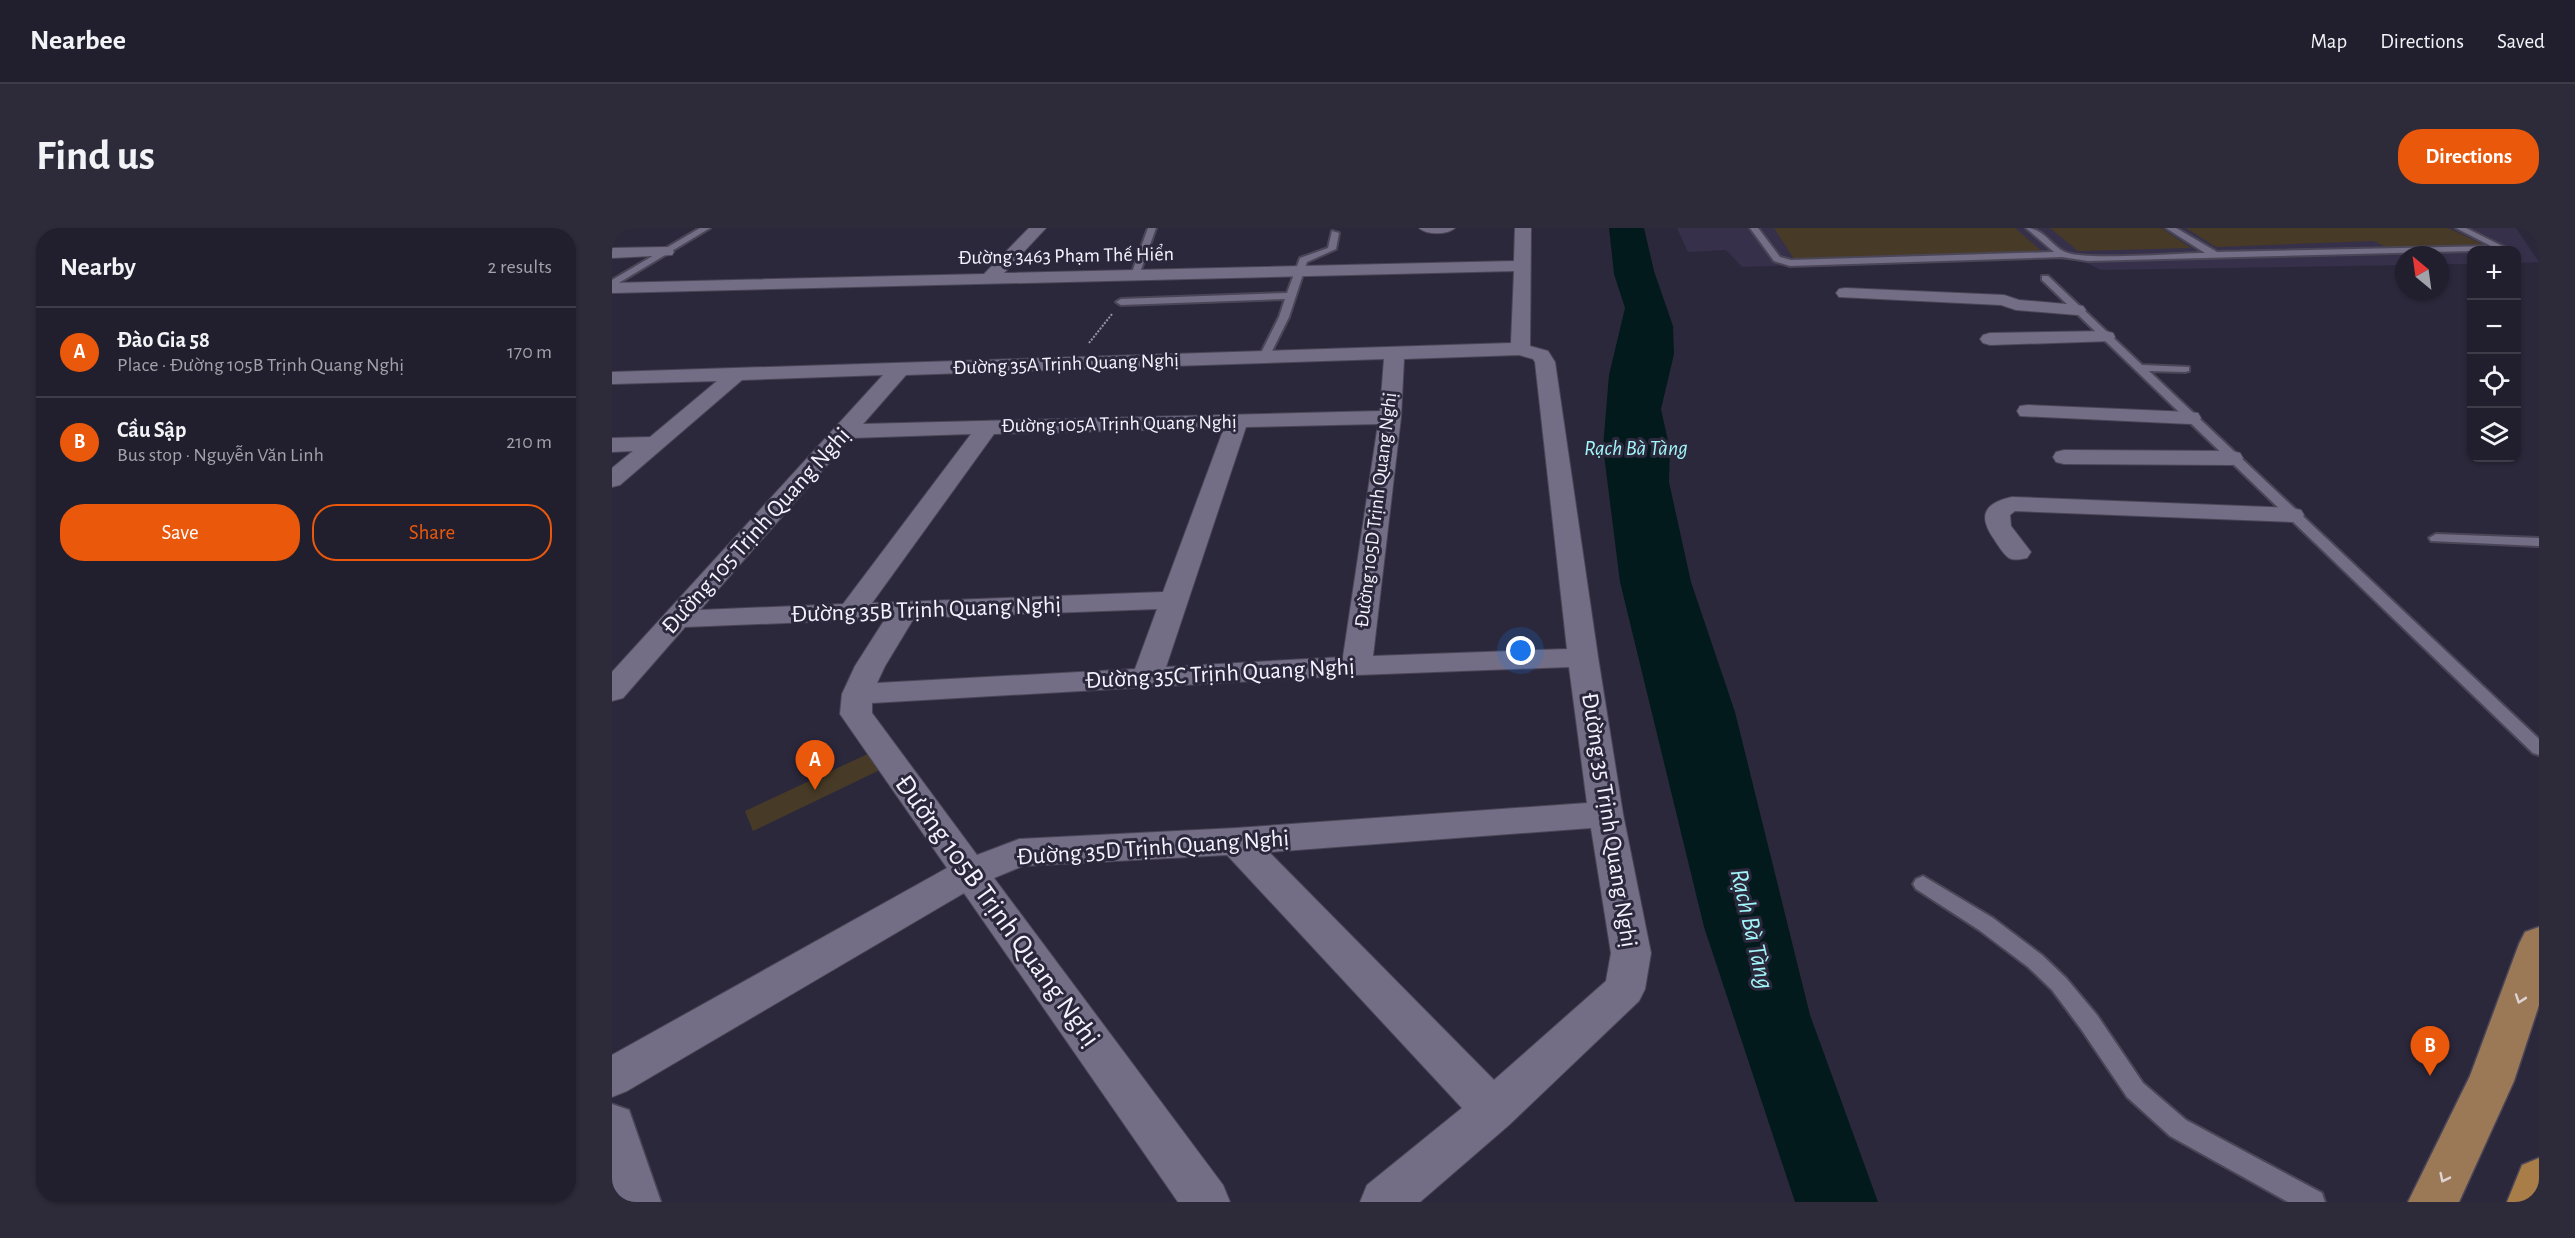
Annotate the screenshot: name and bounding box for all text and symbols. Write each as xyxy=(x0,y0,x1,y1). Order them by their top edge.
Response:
text: Nearbee xyxy=(30,27,126,55)
text: Map xyxy=(2311,31,2347,52)
text: Directions xyxy=(2380,31,2464,52)
text: Saved xyxy=(2497,31,2545,52)
button: Directions xyxy=(2398,129,2539,184)
text: Find us xyxy=(36,135,155,177)
street label: Đường 3463 Phạm Thế Hiển xyxy=(958,244,1174,268)
north arrow xyxy=(2395,246,2449,300)
map controls xyxy=(2467,246,2521,462)
button: + xyxy=(2467,246,2521,300)
text: Nearby xyxy=(60,254,136,280)
text: 2 results xyxy=(488,257,552,277)
button: − xyxy=(2467,300,2521,354)
text: Đào Gia 58 xyxy=(117,329,210,351)
text: A xyxy=(74,342,86,362)
text: 170 m xyxy=(507,342,552,362)
street label: Đường 35A Trịnh Quang Nghị xyxy=(953,350,1179,378)
button: locate xyxy=(2467,354,2521,408)
text: Place · Đường 105B Trịnh Quang Nghị xyxy=(117,355,404,375)
street label: Đường 105D Trịnh Quang Nghị xyxy=(1352,391,1400,629)
button: layers xyxy=(2467,408,2521,462)
street label: Đường 105A Trịnh Quang Nghị xyxy=(1001,412,1237,436)
text: Cầu Sập xyxy=(117,419,186,441)
street label: Đường 105 Trịnh Quang Nghị xyxy=(657,423,855,639)
text: B xyxy=(74,432,85,452)
text: 210 m xyxy=(506,432,552,452)
water label: Rạch Bà Tàng xyxy=(1584,437,1688,459)
text: Bus stop · Nguyễn Văn Linh xyxy=(117,445,324,465)
button: Save xyxy=(60,504,300,561)
button: Share xyxy=(312,504,552,561)
street label: Đường 35B Trịnh Quang Nghị xyxy=(791,593,1061,627)
your location xyxy=(1506,636,1535,665)
street label: Đường 35C Trịnh Quang Nghị xyxy=(1085,655,1355,693)
street label: Đường 35 Trịnh Quang Nghị xyxy=(1577,691,1641,949)
pin: A xyxy=(796,740,834,790)
street label: Đường 105B Trịnh Quang Nghị xyxy=(889,770,1105,1052)
street label: Đường 35D Trịnh Quang Nghị xyxy=(1016,827,1290,869)
water label: Rạch Bà Tàng xyxy=(1726,866,1778,992)
one-way arrow xyxy=(2514,993,2527,1004)
pin: B xyxy=(2410,1026,2450,1076)
one-way arrow xyxy=(2440,1172,2452,1183)

